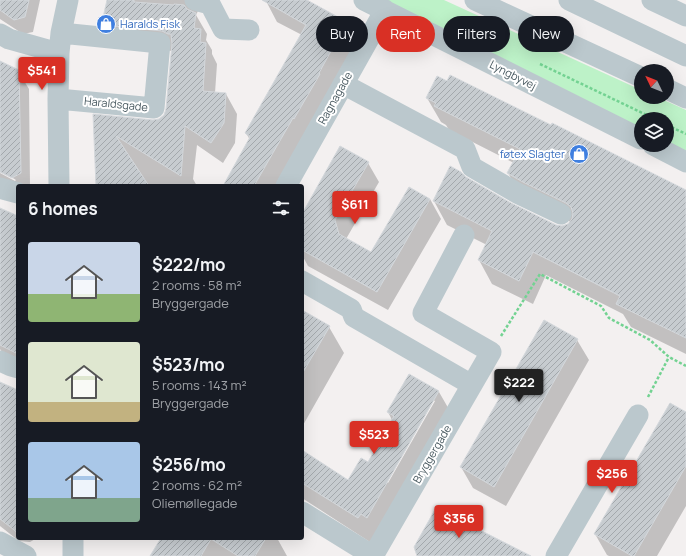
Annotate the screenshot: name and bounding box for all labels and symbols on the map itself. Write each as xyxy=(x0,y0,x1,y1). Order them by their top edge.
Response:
shop icon: Haralds Fisk xyxy=(95,13,117,35)
place label: Haralds Fisk xyxy=(120,16,180,31)
street label: Lyngbyvej xyxy=(487,56,539,93)
pin: $541 xyxy=(18,57,66,91)
north arrow xyxy=(634,64,674,104)
street label: Ragnagade xyxy=(314,68,355,127)
street label: Haraldsgade xyxy=(83,93,149,114)
shop icon: føtex Slagter xyxy=(568,143,590,165)
place label: føtex Slagter xyxy=(500,146,565,161)
pin: $611 xyxy=(331,191,379,225)
pin: $222 xyxy=(495,369,543,403)
pin: $523 xyxy=(350,421,398,455)
street label: Bryggergade xyxy=(409,421,455,486)
pin: $256 xyxy=(588,460,636,494)
pin: $356 xyxy=(435,505,483,539)

